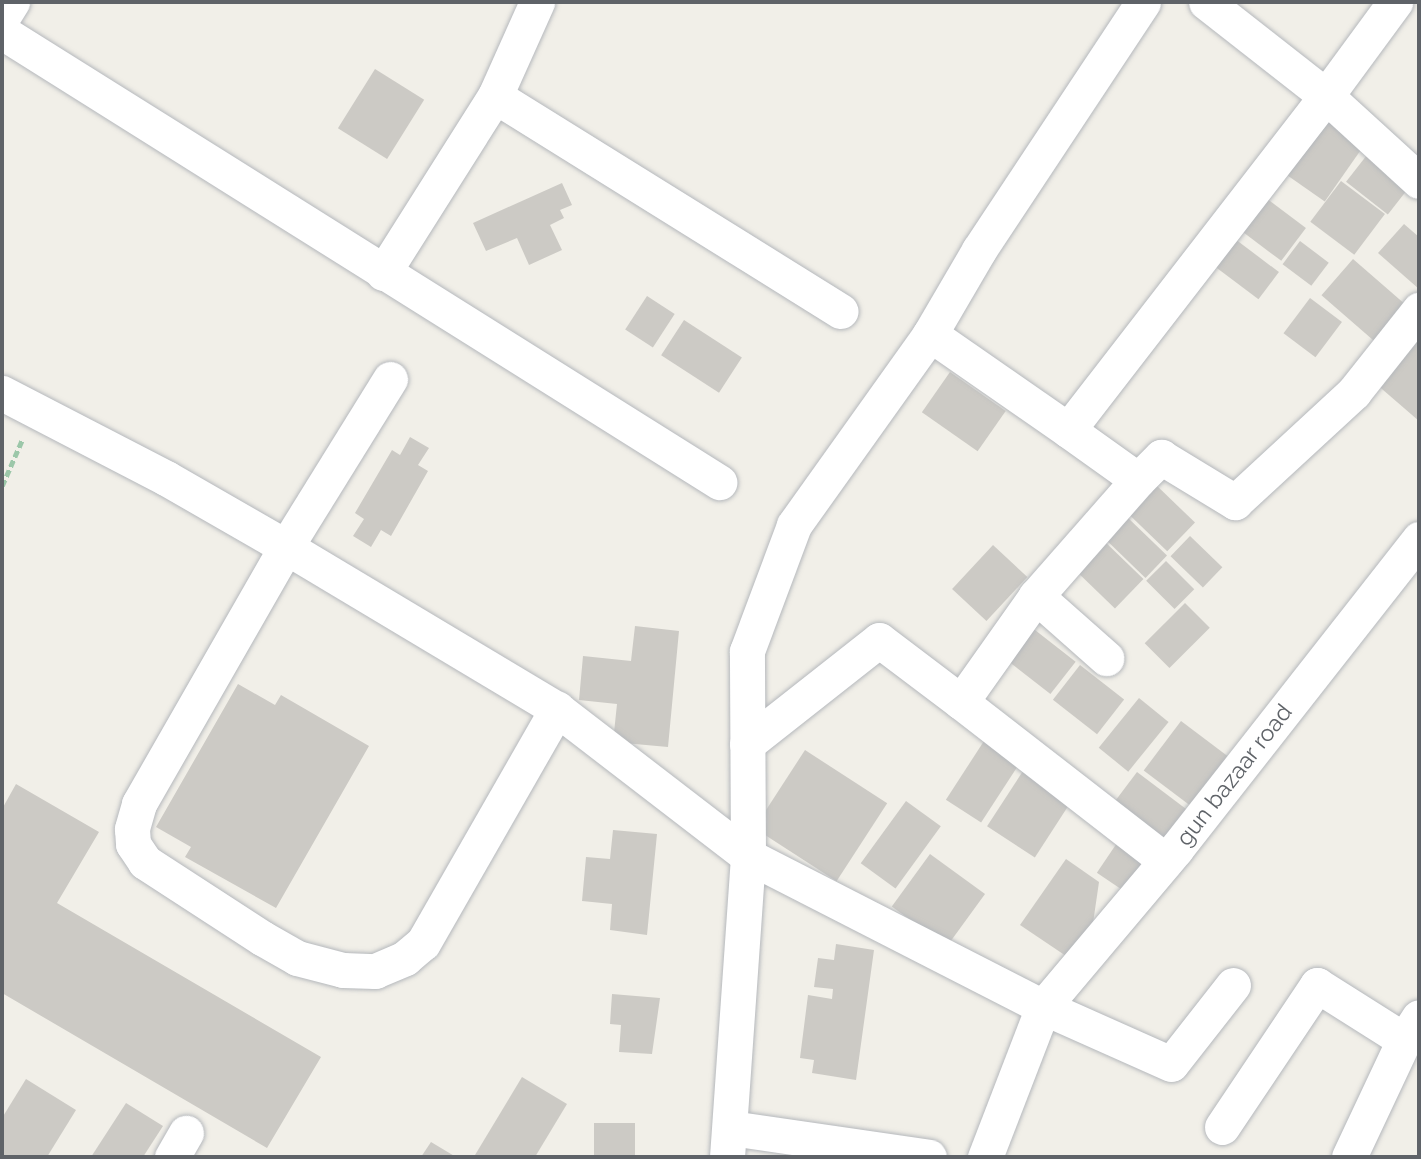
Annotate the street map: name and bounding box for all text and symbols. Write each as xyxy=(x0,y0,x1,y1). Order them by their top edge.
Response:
street label: gun bazaar road xyxy=(1170,699,1298,851)

